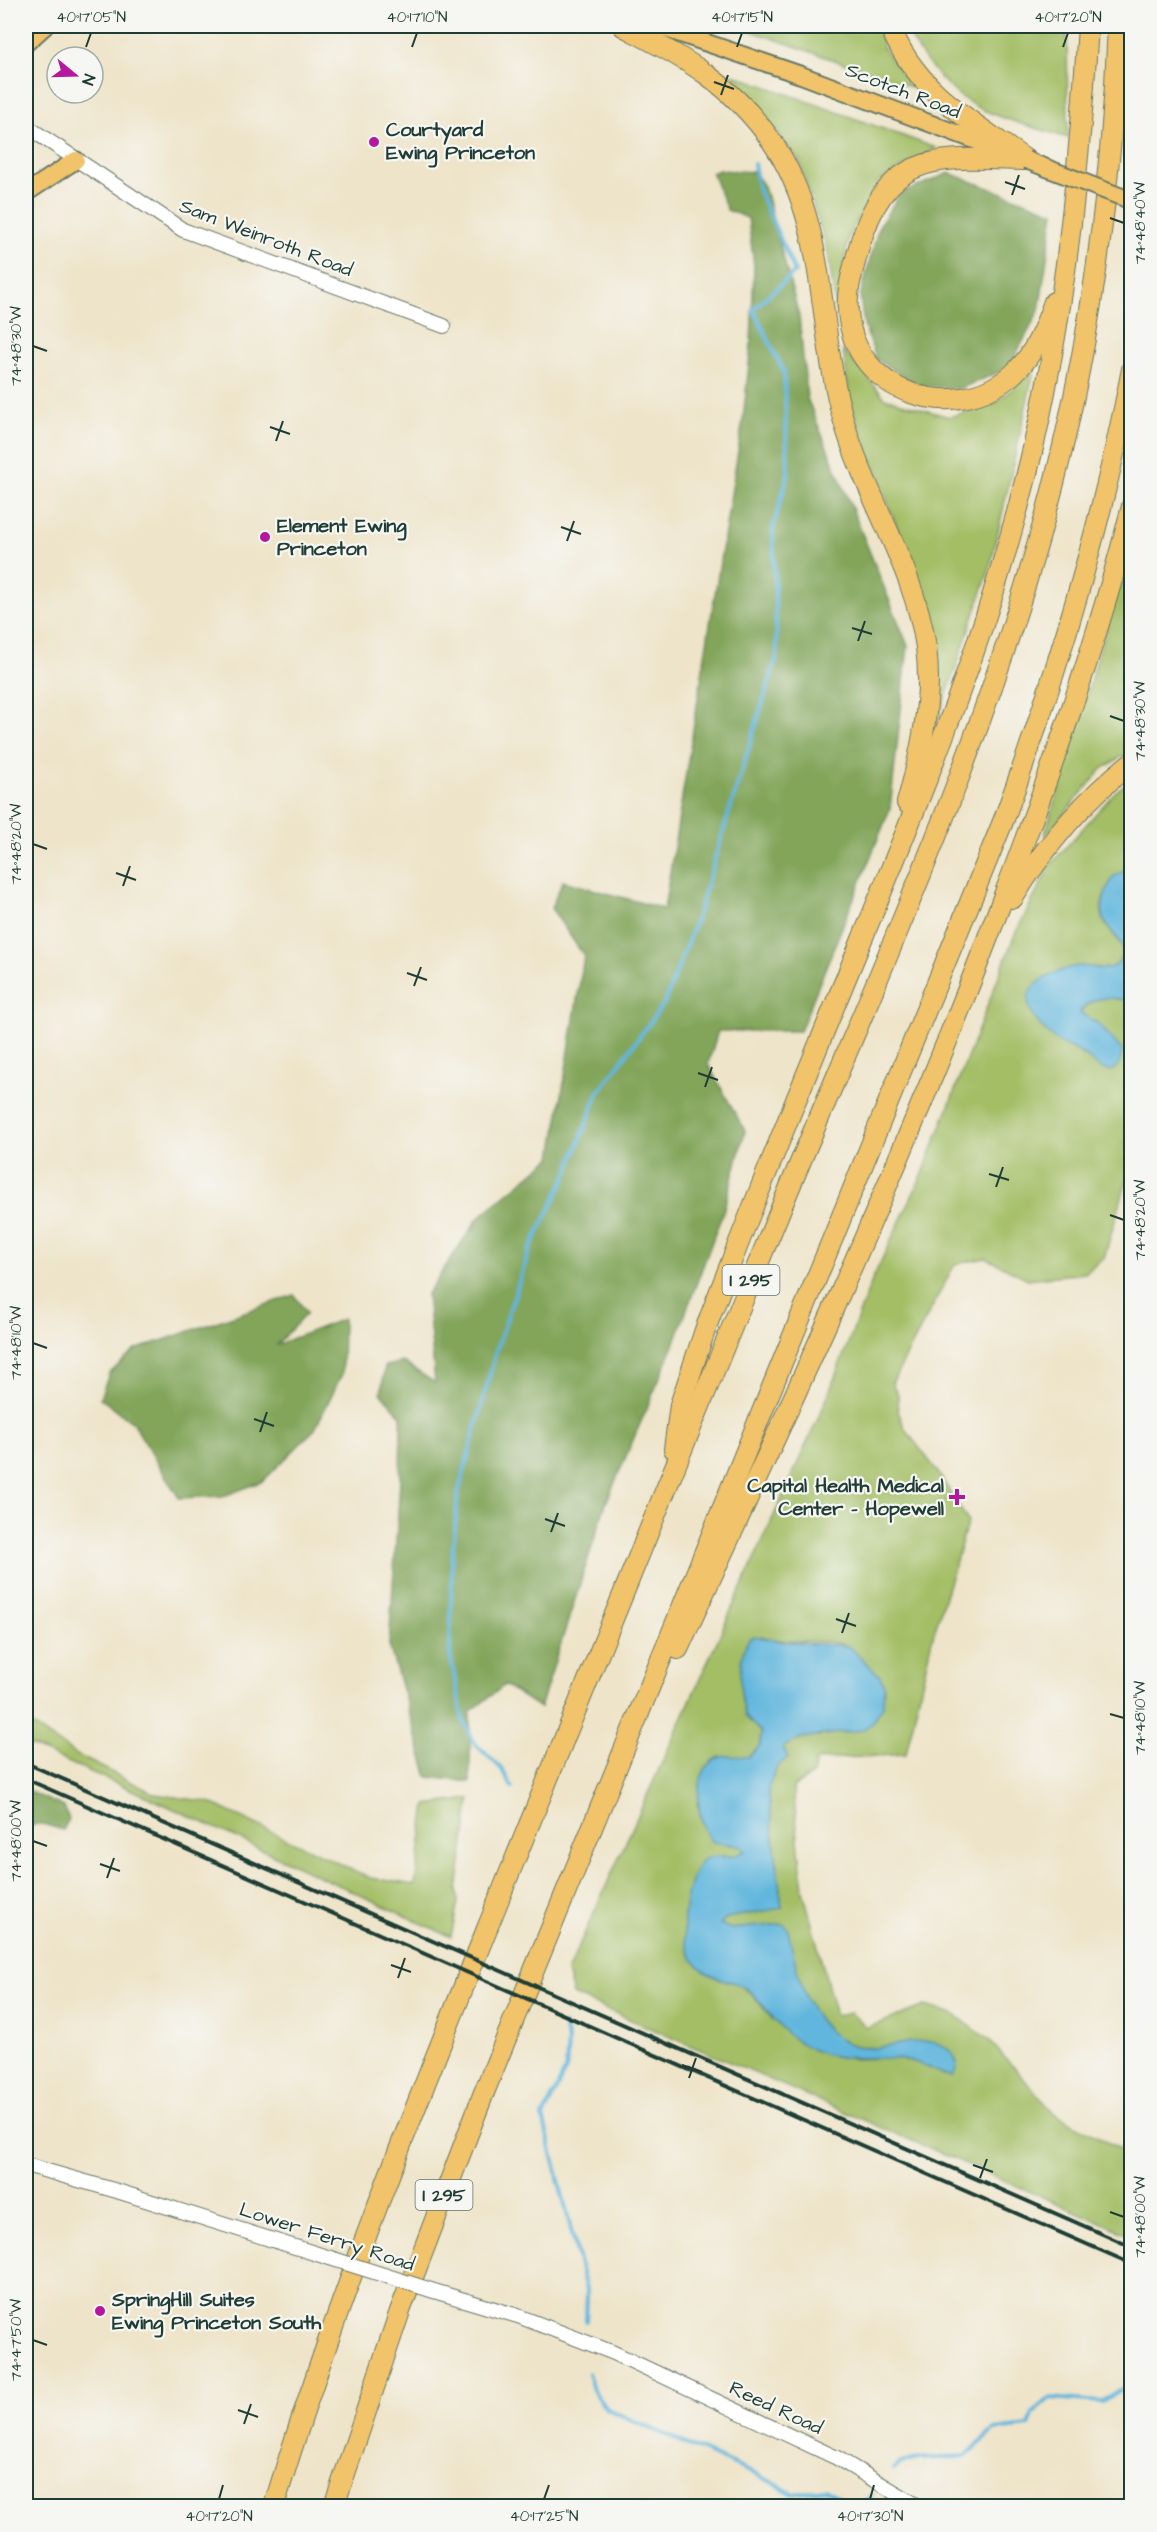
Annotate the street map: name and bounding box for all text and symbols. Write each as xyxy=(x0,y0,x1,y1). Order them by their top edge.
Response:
text: 40°17'05"N xyxy=(56,7,126,28)
text: 40°17'10"N xyxy=(387,7,447,28)
text: 40°17'15"N xyxy=(711,7,773,28)
text: 40°17'20"N xyxy=(1034,7,1102,28)
north arrow xyxy=(45,45,105,105)
street label: Scotch Road xyxy=(841,56,965,126)
text: N xyxy=(76,71,100,88)
place label: Courtyard Ewing Princeton xyxy=(386,116,535,168)
marker: Courtyard Ewing Princeton xyxy=(367,135,381,149)
text: 74°48'40"W xyxy=(1130,182,1151,264)
street label: Sam Weinroth Road xyxy=(175,192,357,284)
text: 74°48'30"W xyxy=(6,306,27,386)
place label: Element Ewing Princeton xyxy=(277,512,407,563)
marker: Element Ewing Princeton xyxy=(258,530,272,544)
text: 74°48'30"W xyxy=(1130,681,1151,761)
text: 74°48'20"W xyxy=(6,804,27,884)
text: 74°48'20"W xyxy=(1130,1180,1151,1260)
road number: I 295 xyxy=(722,1265,780,1295)
text: 74°48'10"W xyxy=(6,1306,27,1380)
place label: Capital Health Medical Center - Hopewell xyxy=(747,1472,944,1523)
marker: Capital Health Medical Center - Hopewell xyxy=(948,1488,966,1506)
text: 74°48'10"W xyxy=(1130,1681,1151,1755)
text: 74°48'00"W xyxy=(6,1800,27,1882)
text: 74°48'00"W xyxy=(1130,2176,1151,2258)
road number: I 295 xyxy=(416,2180,472,2210)
street label: Lower Ferry Road xyxy=(235,2195,418,2280)
place label: SpringHill Suites Ewing Princeton South xyxy=(111,2286,322,2338)
text: 74°47'50"W xyxy=(6,2299,27,2381)
marker: SpringHill Suites Ewing Princeton South xyxy=(93,2304,107,2318)
street label: Reed Road xyxy=(725,2374,827,2442)
text: 40°17'20"N xyxy=(185,2506,253,2527)
text: 40°17'25"N xyxy=(510,2506,578,2527)
text: 40°17'30"N xyxy=(837,2506,903,2527)

